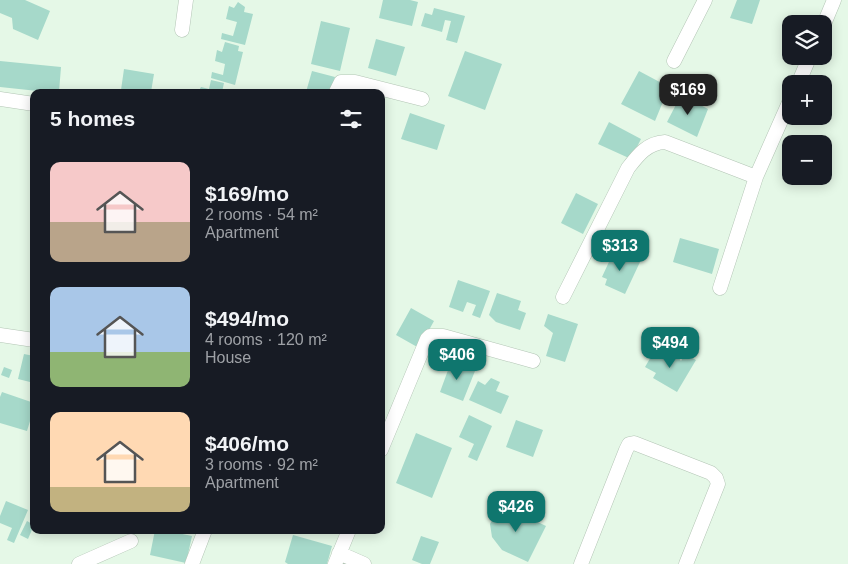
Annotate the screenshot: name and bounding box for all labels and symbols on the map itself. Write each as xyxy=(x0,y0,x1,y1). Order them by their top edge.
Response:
pin: $169 xyxy=(658,74,718,116)
pin: $313 xyxy=(590,230,650,272)
pin: $494 xyxy=(640,326,700,369)
pin: $406 xyxy=(427,338,487,381)
pin: $426 xyxy=(486,490,546,533)

